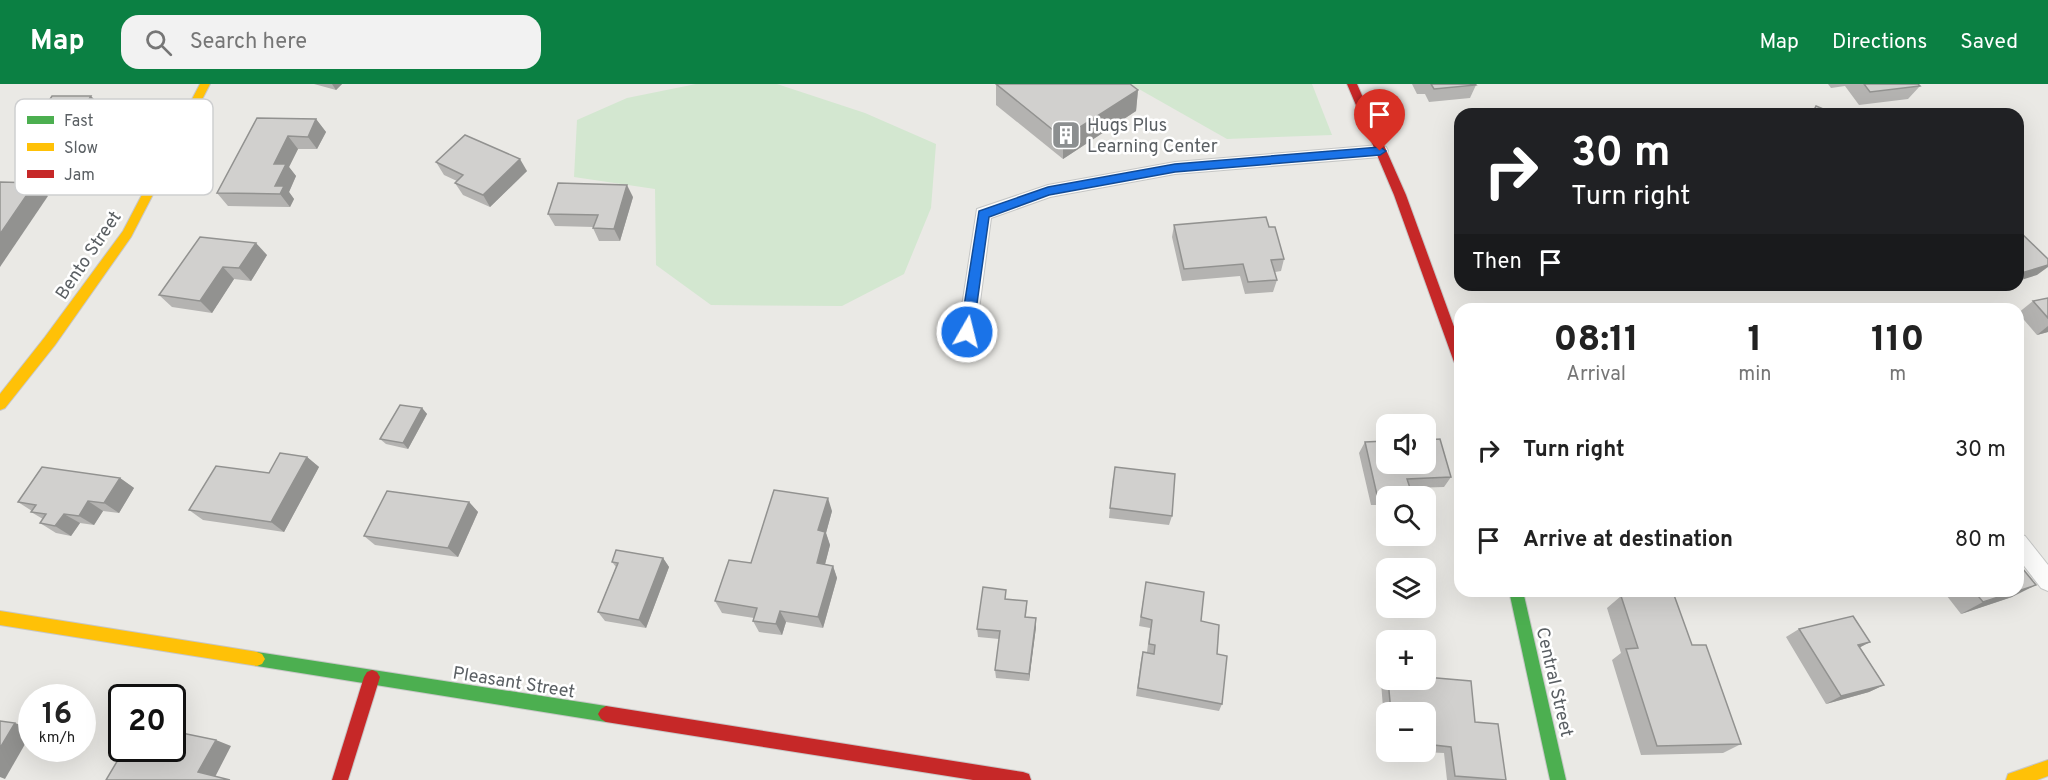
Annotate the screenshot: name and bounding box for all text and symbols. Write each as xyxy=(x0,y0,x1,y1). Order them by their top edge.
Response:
search box xyxy=(121,15,541,69)
text: Map xyxy=(30,24,85,60)
icon: search xyxy=(142,26,175,59)
text: Search here xyxy=(190,29,307,56)
text: Map xyxy=(1759,29,1799,56)
text: Directions xyxy=(1832,29,1927,56)
text: Saved xyxy=(1960,29,2018,56)
pin xyxy=(1354,89,1405,151)
icon: arrive xyxy=(1363,98,1396,131)
legend xyxy=(15,99,213,195)
text: Fast xyxy=(64,112,94,132)
place label: Hugs Plus Learning Center xyxy=(1087,115,1218,159)
building icon: Hugs Plus Learning Center xyxy=(1050,119,1082,151)
text: 30 m xyxy=(1571,128,1670,181)
icon: right xyxy=(1472,132,1550,210)
text: Slow xyxy=(64,139,98,159)
text: Jam xyxy=(64,166,95,186)
text: Turn right xyxy=(1571,180,1690,214)
street label: Bento Street xyxy=(51,207,127,305)
icon: arrive xyxy=(1534,246,1567,279)
text: Then xyxy=(1472,249,1522,276)
position arrow xyxy=(935,300,999,364)
text: 08:11 xyxy=(1554,318,1639,364)
text: 1 xyxy=(1748,318,1762,364)
text: 110 xyxy=(1871,318,1924,364)
text: Arrival xyxy=(1566,362,1626,388)
text: min xyxy=(1738,362,1772,388)
text: m xyxy=(1889,362,1906,388)
map controls xyxy=(1376,414,1436,762)
button: sound xyxy=(1376,414,1436,474)
icon: right xyxy=(1472,434,1505,467)
text: Turn right xyxy=(1523,437,1625,464)
text: 30 m xyxy=(1955,437,2006,464)
button: search xyxy=(1376,486,1436,546)
icon: arrive xyxy=(1472,524,1505,557)
text: Arrive at destination xyxy=(1523,527,1733,554)
text: 80 m xyxy=(1955,527,2006,554)
button: layers xyxy=(1376,558,1436,618)
street label: Central Street xyxy=(1530,625,1577,740)
button: + xyxy=(1376,630,1436,690)
street label: Pleasant Street xyxy=(451,662,577,705)
speed limit sign: 20 xyxy=(108,684,186,762)
text: 16 xyxy=(42,697,72,734)
button: − xyxy=(1376,702,1436,762)
text: km/h xyxy=(39,729,75,748)

